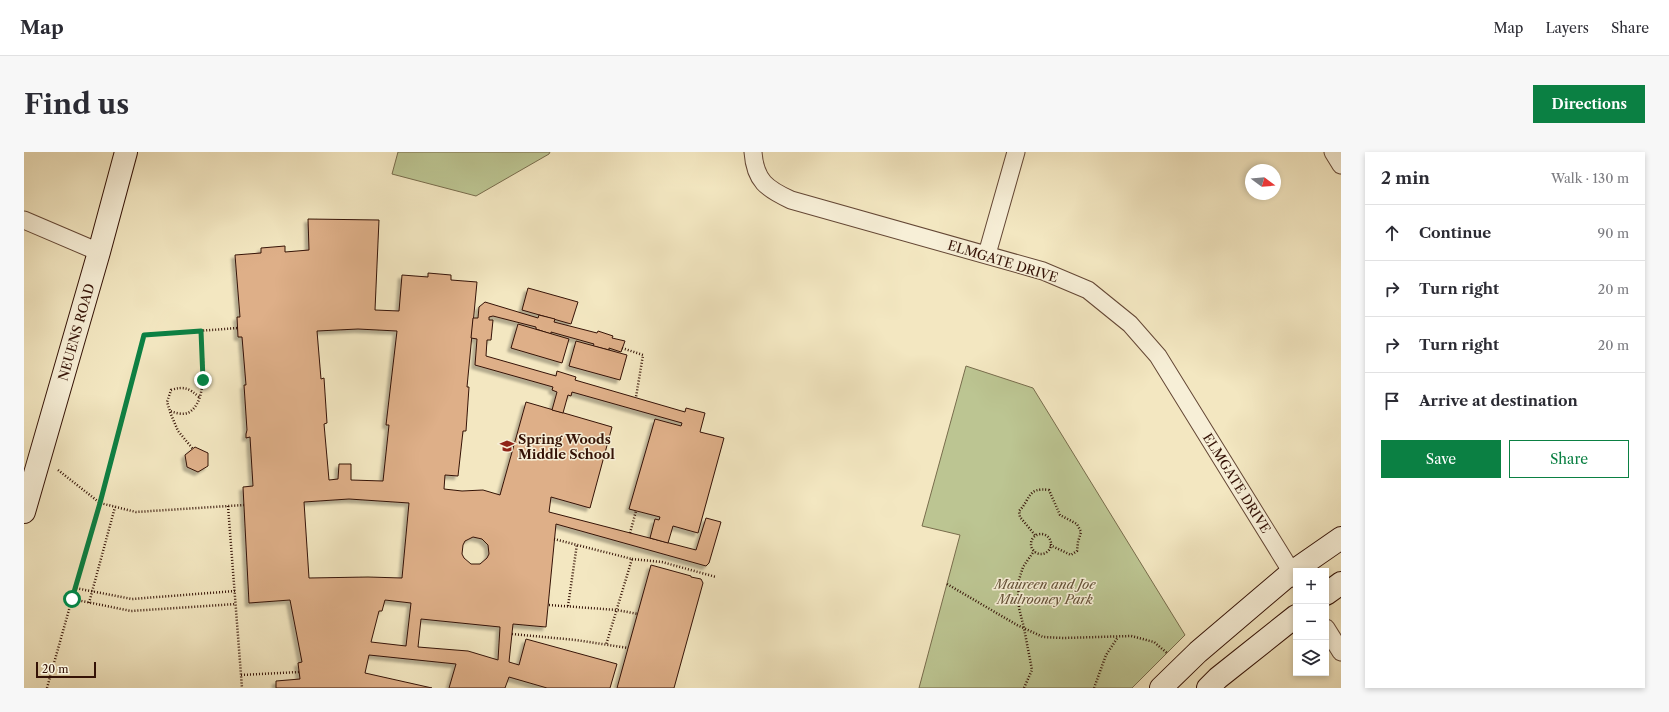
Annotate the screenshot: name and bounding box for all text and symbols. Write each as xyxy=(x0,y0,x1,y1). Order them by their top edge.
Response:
text: Map xyxy=(20,16,64,39)
text: Map xyxy=(1493,19,1523,37)
text: Layers xyxy=(1545,19,1589,37)
text: Share xyxy=(1611,19,1649,37)
button: Directions xyxy=(1533,85,1645,123)
text: Find us xyxy=(24,87,129,121)
north arrow xyxy=(1245,164,1281,200)
text: 2 min xyxy=(1381,168,1430,188)
text: Walk · 130 m xyxy=(1551,170,1629,186)
icon: ahead xyxy=(1381,222,1403,244)
text: Continue xyxy=(1419,223,1491,242)
text: 90 m xyxy=(1598,225,1629,241)
street label: ELMGATE DRIVE xyxy=(946,237,1060,285)
icon: right xyxy=(1381,278,1403,300)
text: Turn right xyxy=(1419,279,1499,298)
street label: NEUENS ROAD xyxy=(54,281,98,383)
text: 20 m xyxy=(1598,281,1629,297)
icon: right xyxy=(1381,334,1403,356)
text: Turn right xyxy=(1419,335,1499,354)
text: 20 m xyxy=(1598,337,1629,353)
route end xyxy=(194,371,212,389)
icon: arrive xyxy=(1381,390,1403,412)
text: Arrive at destination xyxy=(1419,391,1578,410)
street label: ELMGATE DRIVE xyxy=(1200,430,1274,536)
place label: Spring Woods Middle School xyxy=(518,431,615,462)
school or university icon: Spring Woods Middle School xyxy=(499,438,515,454)
button: Save xyxy=(1381,440,1501,478)
button: Share xyxy=(1509,440,1629,478)
map controls xyxy=(1293,568,1329,676)
button: + xyxy=(1293,568,1329,604)
park label: Maureen and Joe Mulrooney Park xyxy=(992,576,1096,607)
route start xyxy=(63,590,81,608)
button: − xyxy=(1293,604,1329,640)
button: layers xyxy=(1293,640,1329,676)
scale bar xyxy=(36,660,96,679)
text: 20 m xyxy=(42,662,68,676)

